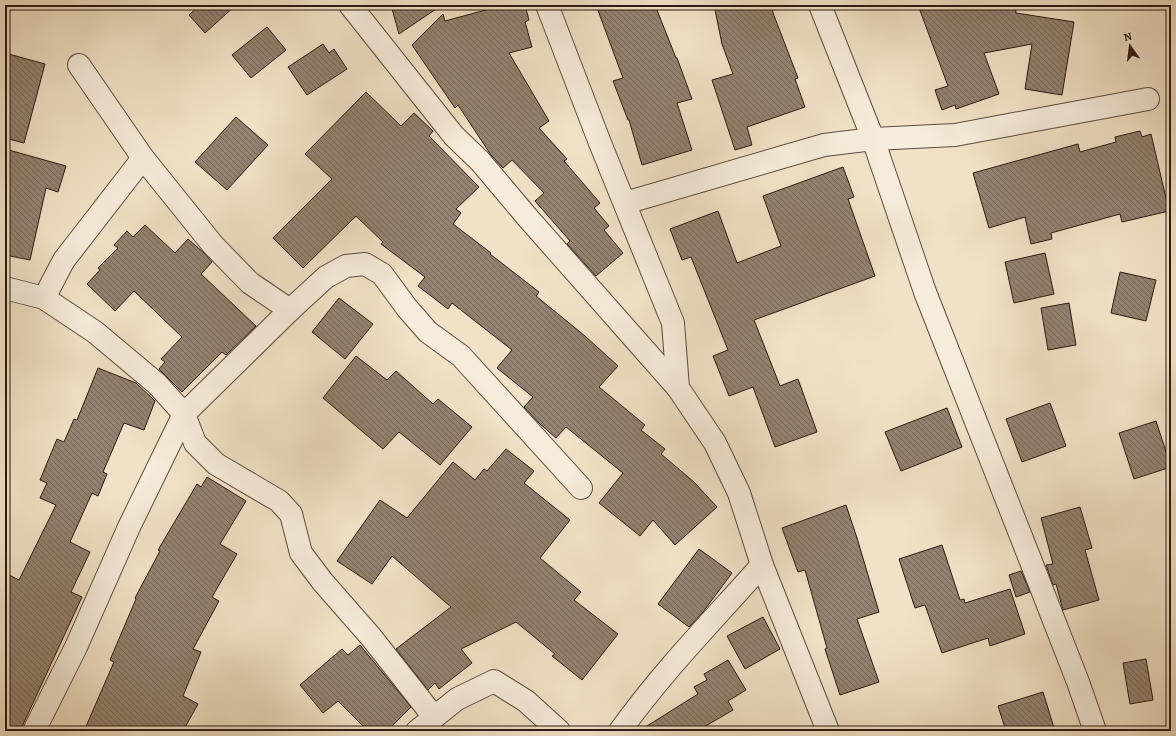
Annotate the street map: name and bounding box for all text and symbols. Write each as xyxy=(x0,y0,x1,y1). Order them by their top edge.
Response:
north arrow xyxy=(1110,26,1150,66)
text: N xyxy=(1122,29,1133,45)

